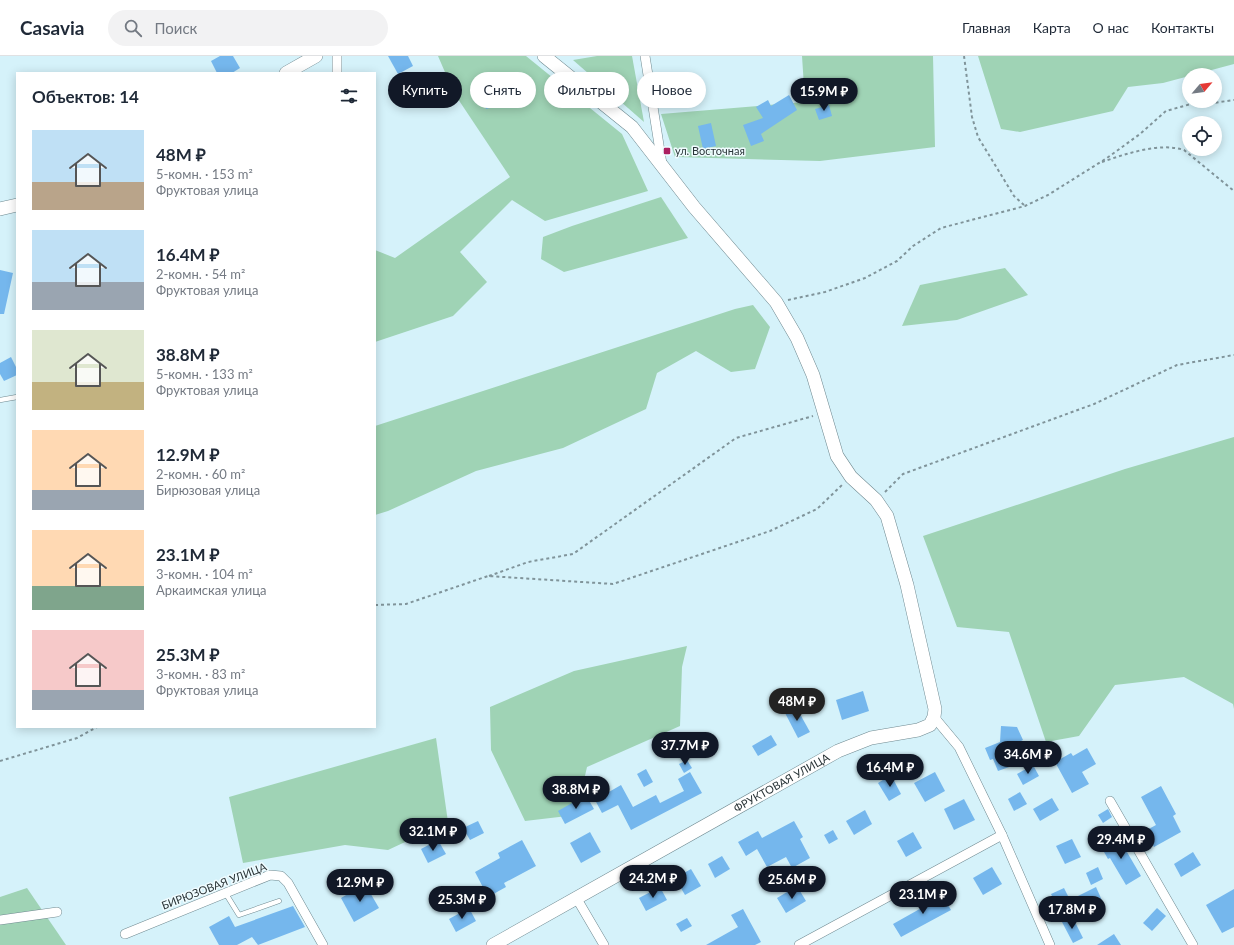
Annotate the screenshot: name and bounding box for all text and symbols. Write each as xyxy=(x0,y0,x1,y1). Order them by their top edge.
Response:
search box xyxy=(108,10,388,46)
text: Casavia xyxy=(20,16,84,39)
icon: search xyxy=(122,17,144,39)
text: Поиск xyxy=(154,19,197,37)
text: Главная xyxy=(962,19,1011,36)
text: Карта xyxy=(1033,19,1071,36)
text: О нас xyxy=(1093,19,1129,36)
text: Контакты xyxy=(1151,19,1214,36)
north arrow xyxy=(1182,68,1222,108)
map controls xyxy=(1182,68,1222,156)
chip: Купить xyxy=(388,72,462,108)
chip: Снять xyxy=(470,72,536,108)
chip: Фильтры xyxy=(544,72,629,108)
chip: Новое xyxy=(637,72,706,108)
pin: 15.9M ₽ xyxy=(787,78,861,112)
text: 15.9M ₽ xyxy=(800,83,848,99)
icon: filters xyxy=(338,85,360,107)
text: Объектов: 14 xyxy=(32,86,139,107)
button: locate xyxy=(1182,116,1222,156)
text: 48M ₽ xyxy=(156,144,206,165)
place label: ул. Восточная xyxy=(675,144,745,157)
icon: home xyxy=(64,146,112,194)
marker: ул. Восточная xyxy=(662,146,672,156)
text: 5-комн. · 153 m² xyxy=(156,166,253,182)
text: Фруктовая улица xyxy=(156,182,258,198)
text: 16.4M ₽ xyxy=(156,244,220,265)
icon: home xyxy=(64,246,112,294)
text: 2-комн. · 54 m² xyxy=(156,266,245,282)
text: Фруктовая улица xyxy=(156,282,258,298)
text: 38.8M ₽ xyxy=(156,344,220,365)
icon: home xyxy=(64,346,112,394)
text: 5-комн. · 133 m² xyxy=(156,366,253,382)
text: Фруктовая улица xyxy=(156,382,258,398)
text: 12.9M ₽ xyxy=(156,444,220,465)
icon: home xyxy=(64,446,112,494)
text: 2-комн. · 60 m² xyxy=(156,466,245,482)
text: Бирюзовая улица xyxy=(156,482,260,498)
text: 23.1M ₽ xyxy=(156,544,220,565)
icon: home xyxy=(64,546,112,594)
text: 3-комн. · 104 m² xyxy=(156,566,253,582)
text: Аркаимская улица xyxy=(156,582,267,598)
text: 25.3M ₽ xyxy=(156,644,220,665)
icon: home xyxy=(64,646,112,694)
text: 3-комн. · 83 m² xyxy=(156,666,245,682)
text: Фруктовая улица xyxy=(156,682,258,698)
pin: 48M ₽ xyxy=(769,688,825,722)
text: 48M ₽ xyxy=(778,693,816,709)
pin: 37.7M ₽ xyxy=(648,732,722,766)
text: 37.7M ₽ xyxy=(661,737,709,753)
pin: 34.6M ₽ xyxy=(991,741,1065,775)
text: 34.6M ₽ xyxy=(1004,746,1052,762)
street label: ФРУКТОВАЯ УЛИЦА xyxy=(731,750,832,814)
pin: 16.4M ₽ xyxy=(853,754,927,788)
text: 16.4M ₽ xyxy=(866,759,914,775)
pin: 38.8M ₽ xyxy=(539,776,613,810)
text: 38.8M ₽ xyxy=(552,781,600,797)
pin: 32.1M ₽ xyxy=(396,818,470,852)
text: 32.1M ₽ xyxy=(409,823,457,839)
pin: 29.4M ₽ xyxy=(1084,826,1158,860)
text: 29.4M ₽ xyxy=(1097,831,1145,847)
street label: БИРЮЗОВАЯ УЛИЦА xyxy=(159,859,269,912)
pin: 24.2M ₽ xyxy=(616,865,690,899)
pin: 25.6M ₽ xyxy=(755,866,829,900)
pin: 12.9M ₽ xyxy=(323,869,397,903)
text: 24.2M ₽ xyxy=(629,870,677,886)
text: 25.6M ₽ xyxy=(768,871,816,887)
text: 12.9M ₽ xyxy=(336,874,384,890)
pin: 23.1M ₽ xyxy=(886,881,960,915)
pin: 25.3M ₽ xyxy=(425,886,499,920)
text: 23.1M ₽ xyxy=(899,886,947,902)
text: 25.3M ₽ xyxy=(438,891,486,907)
pin: 17.8M ₽ xyxy=(1035,896,1109,930)
text: 17.8M ₽ xyxy=(1048,901,1096,917)

